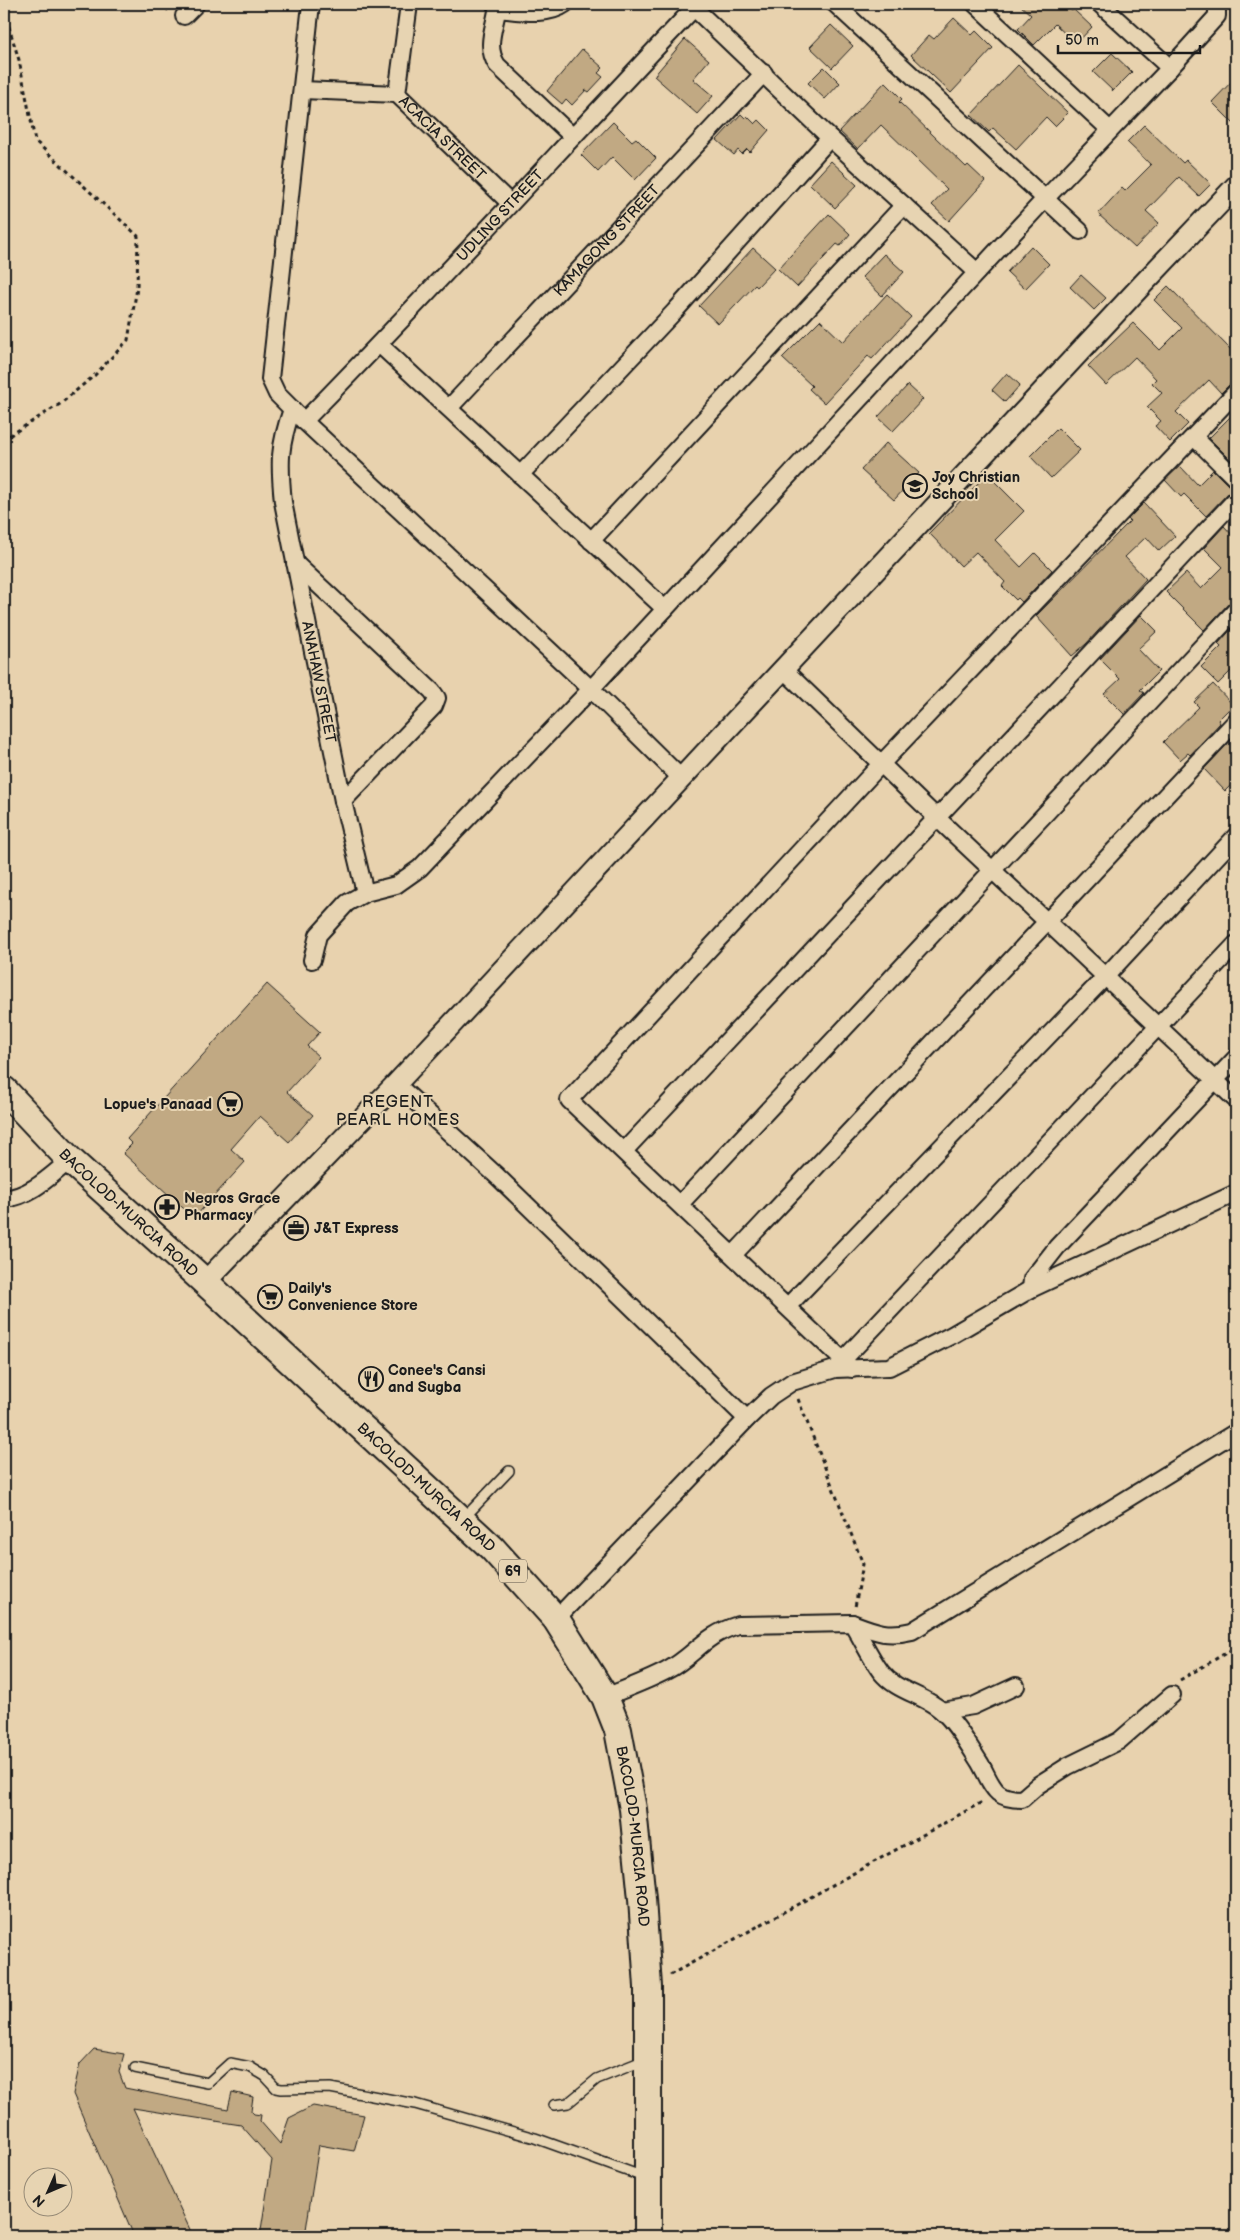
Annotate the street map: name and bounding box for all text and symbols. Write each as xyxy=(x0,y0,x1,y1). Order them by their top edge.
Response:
scale bar xyxy=(1058,22,1200,54)
text: 50 m xyxy=(1065,31,1099,50)
street label: ACACIA STREET xyxy=(395,92,490,184)
street label: UDLING STREET xyxy=(452,165,547,265)
street label: KAMAGONG STREET xyxy=(549,180,664,300)
place label: Joy Christian School xyxy=(932,468,1020,504)
school or university icon: Joy Christian School xyxy=(902,473,928,499)
street label: ANAHAW STREET xyxy=(298,619,341,744)
supermarket icon: Lopue's Panaad xyxy=(217,1091,243,1117)
district label: REGENT PEARL HOMES xyxy=(336,1093,460,1130)
place label: Lopue's Panaad xyxy=(104,1095,212,1114)
street label: BACOLOD-MURCIA ROAD xyxy=(55,1145,202,1281)
place label: Negros Grace Pharmacy xyxy=(184,1189,280,1225)
pharmacy icon: Negros Grace Pharmacy xyxy=(154,1194,180,1220)
office icon: J&T Express xyxy=(283,1215,309,1241)
place label: J&T Express xyxy=(314,1219,399,1238)
place label: Daily's Convenience Store xyxy=(288,1279,418,1315)
supermarket icon: Daily's Convenience Store xyxy=(257,1284,283,1310)
place label: Conee's Cansi and Sugba xyxy=(388,1361,486,1397)
restaurant icon: Conee's Cansi and Sugba xyxy=(358,1366,384,1392)
street label: BACOLOD-MURCIA ROAD xyxy=(353,1418,500,1556)
road number: 69 xyxy=(499,1560,527,1582)
street label: BACOLOD-MURCIA ROAD xyxy=(612,1744,653,1927)
north arrow xyxy=(22,2168,72,2218)
text: N xyxy=(29,2191,49,2211)

